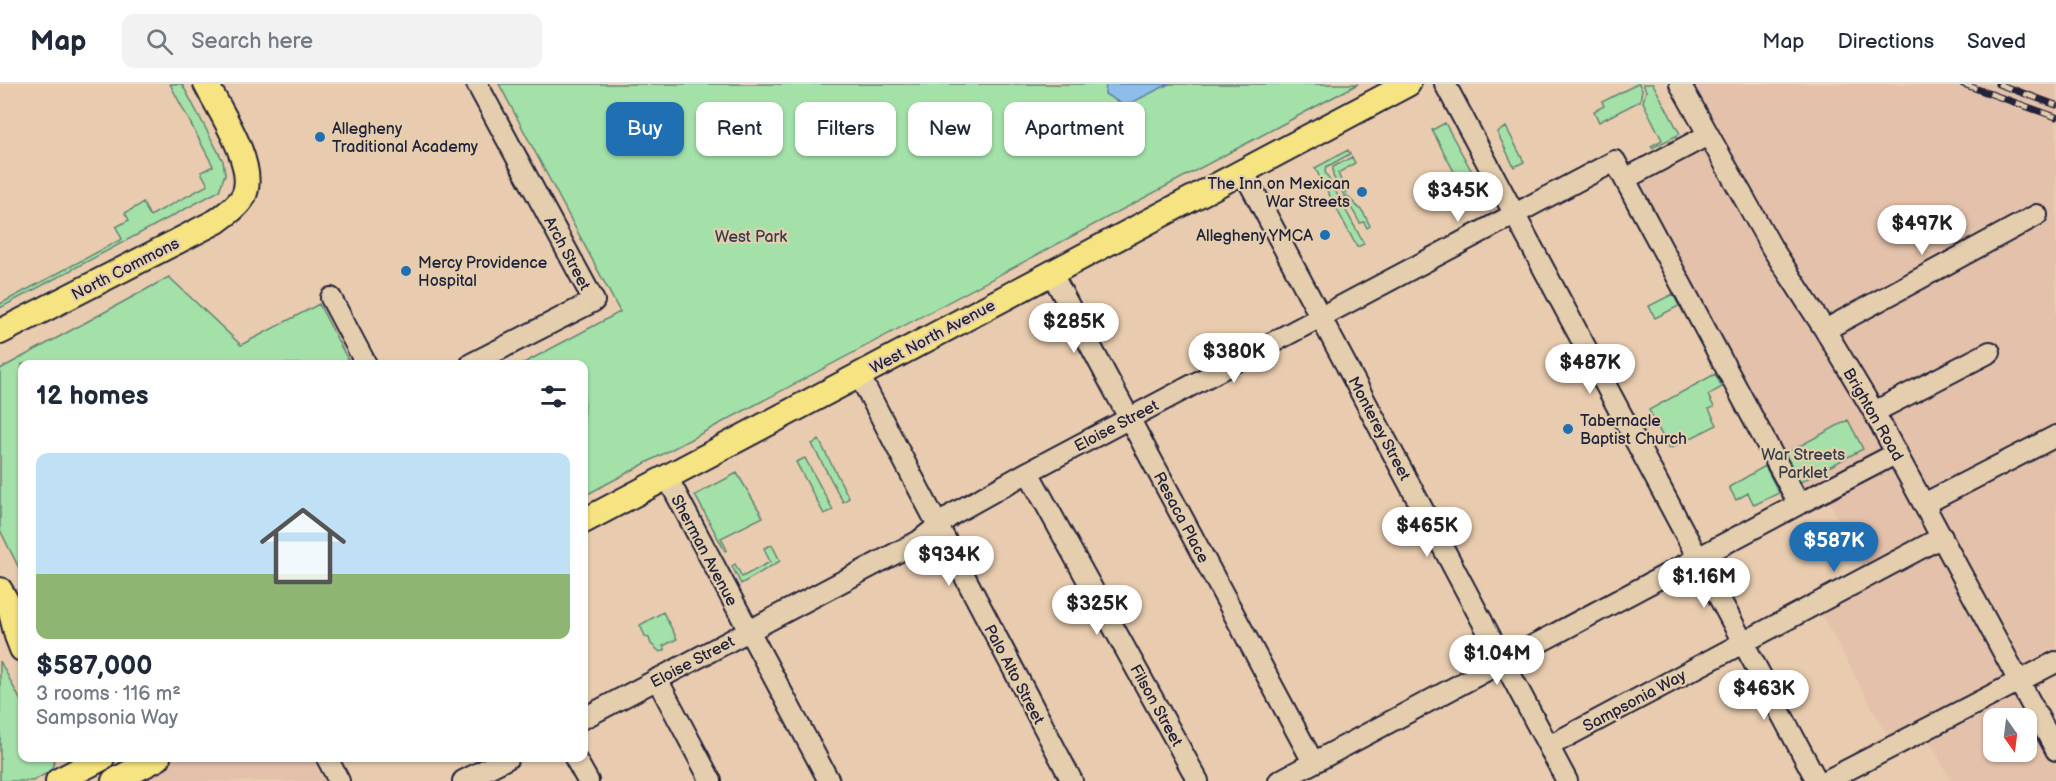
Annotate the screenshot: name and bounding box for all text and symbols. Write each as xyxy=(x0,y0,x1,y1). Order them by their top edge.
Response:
search box xyxy=(122,14,542,68)
text: Map xyxy=(30,25,86,58)
icon: search xyxy=(143,25,176,58)
text: Search here xyxy=(191,28,313,55)
text: Map xyxy=(1762,29,1805,54)
text: Directions xyxy=(1838,29,1934,54)
text: Saved xyxy=(1967,29,2026,54)
chip: Buy xyxy=(606,102,684,156)
chip: Rent xyxy=(696,102,783,156)
chip: Filters xyxy=(795,102,896,156)
chip: New xyxy=(908,102,992,156)
chip: Apartment xyxy=(1004,102,1145,156)
place label: Allegheny Traditional Academy xyxy=(332,120,479,157)
marker: Allegheny Traditional Academy xyxy=(313,130,327,144)
pin: $345K xyxy=(1416,172,1500,223)
place label: The Inn on Mexican War Streets xyxy=(1207,175,1350,212)
text: $345K xyxy=(1427,179,1489,203)
marker: The Inn on Mexican War Streets xyxy=(1355,185,1369,199)
pin: $497K xyxy=(1880,205,1964,256)
text: $497K xyxy=(1891,212,1953,236)
street label: Arch Street xyxy=(539,214,594,294)
place label: Allegheny YMCA xyxy=(1196,227,1313,246)
park label: West Park xyxy=(715,228,787,247)
marker: Allegheny YMCA xyxy=(1318,228,1332,242)
street label: North Commons xyxy=(69,234,183,305)
place label: Mercy Providence Hospital xyxy=(418,254,548,291)
marker: Mercy Providence Hospital xyxy=(399,264,413,278)
street label: West North Avenue xyxy=(867,296,999,378)
pin: $285K xyxy=(1032,303,1116,354)
text: $285K xyxy=(1043,310,1105,334)
pin: $380K xyxy=(1192,333,1276,384)
text: $380K xyxy=(1203,340,1265,364)
pin: $487K xyxy=(1548,344,1632,395)
text: $487K xyxy=(1559,351,1621,375)
street label: Brighton Road xyxy=(1838,365,1907,465)
street label: Monterey Street xyxy=(1343,374,1414,484)
icon: filters xyxy=(537,380,570,413)
text: 12 homes xyxy=(36,381,148,412)
street label: Eloise Street xyxy=(1072,396,1162,456)
place label: Tabernacle Baptist Church xyxy=(1580,412,1687,449)
marker: Tabernacle Baptist Church xyxy=(1561,422,1575,436)
park label: War Streets Parklet xyxy=(1761,446,1845,483)
street label: Resaca Place xyxy=(1149,469,1213,567)
icon: home xyxy=(249,492,357,600)
street label: Sherman Avenue xyxy=(666,492,741,610)
pin: $465K xyxy=(1385,507,1469,558)
text: $465K xyxy=(1396,514,1458,538)
pin: $587K xyxy=(1792,522,1876,573)
text: $587K xyxy=(1803,529,1865,553)
pin: $934K xyxy=(907,536,991,587)
text: $934K xyxy=(918,543,980,567)
pin: $1.16M xyxy=(1655,558,1753,609)
text: $1.16M xyxy=(1672,565,1736,589)
pin: $325K xyxy=(1055,585,1139,636)
text: $325K xyxy=(1066,592,1128,616)
street label: Palo Alto Street xyxy=(979,622,1048,728)
street label: Eloise Street xyxy=(648,632,738,692)
pin: $1.04M xyxy=(1448,635,1546,686)
text: $1.04M xyxy=(1463,642,1531,666)
text: $587,000 xyxy=(36,651,152,682)
street label: Filson Street xyxy=(1125,661,1186,750)
street label: Sampsonia Way xyxy=(1580,666,1690,736)
pin: $463K xyxy=(1722,670,1806,721)
text: $463K xyxy=(1733,677,1795,701)
text: 3 rooms · 116 m² xyxy=(36,682,181,706)
text: Sampsonia Way xyxy=(36,706,178,730)
north arrow xyxy=(1983,708,2037,762)
map controls xyxy=(1983,708,2037,762)

